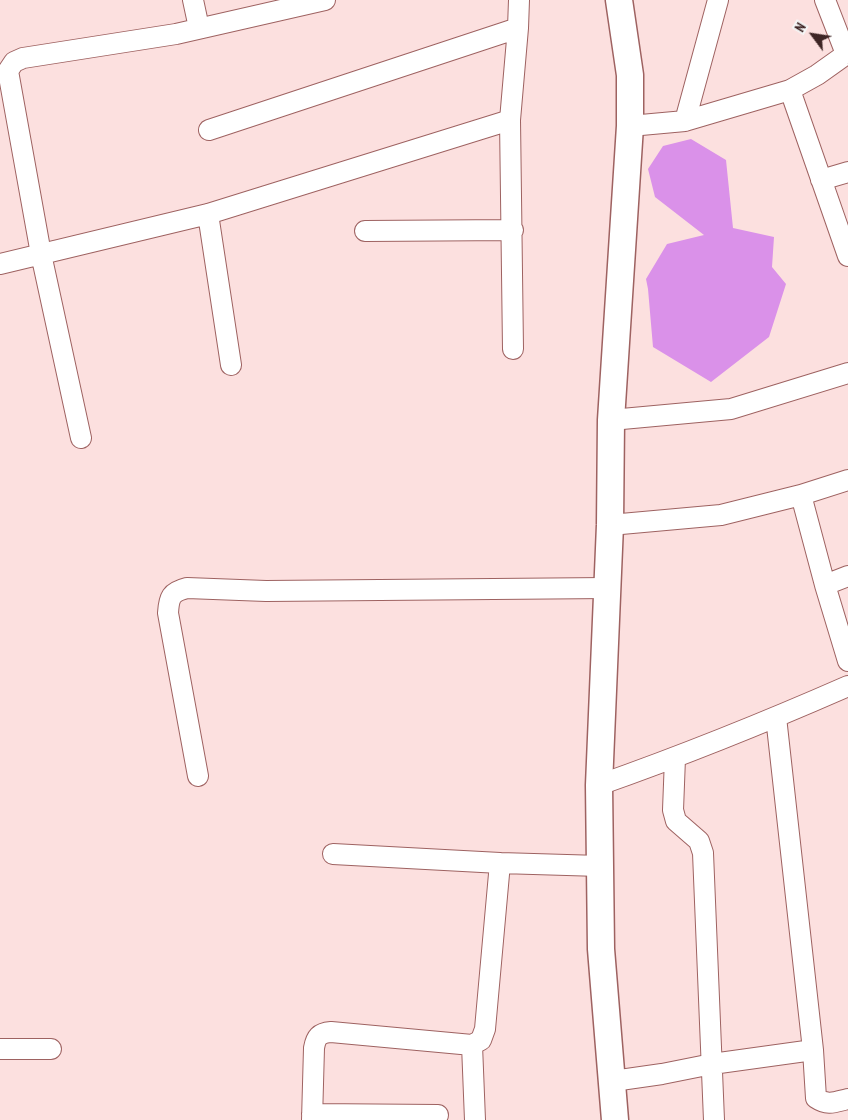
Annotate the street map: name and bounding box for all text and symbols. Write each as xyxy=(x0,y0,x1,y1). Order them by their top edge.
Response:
north arrow xyxy=(788,10,838,60)
text: N xyxy=(790,19,810,35)

